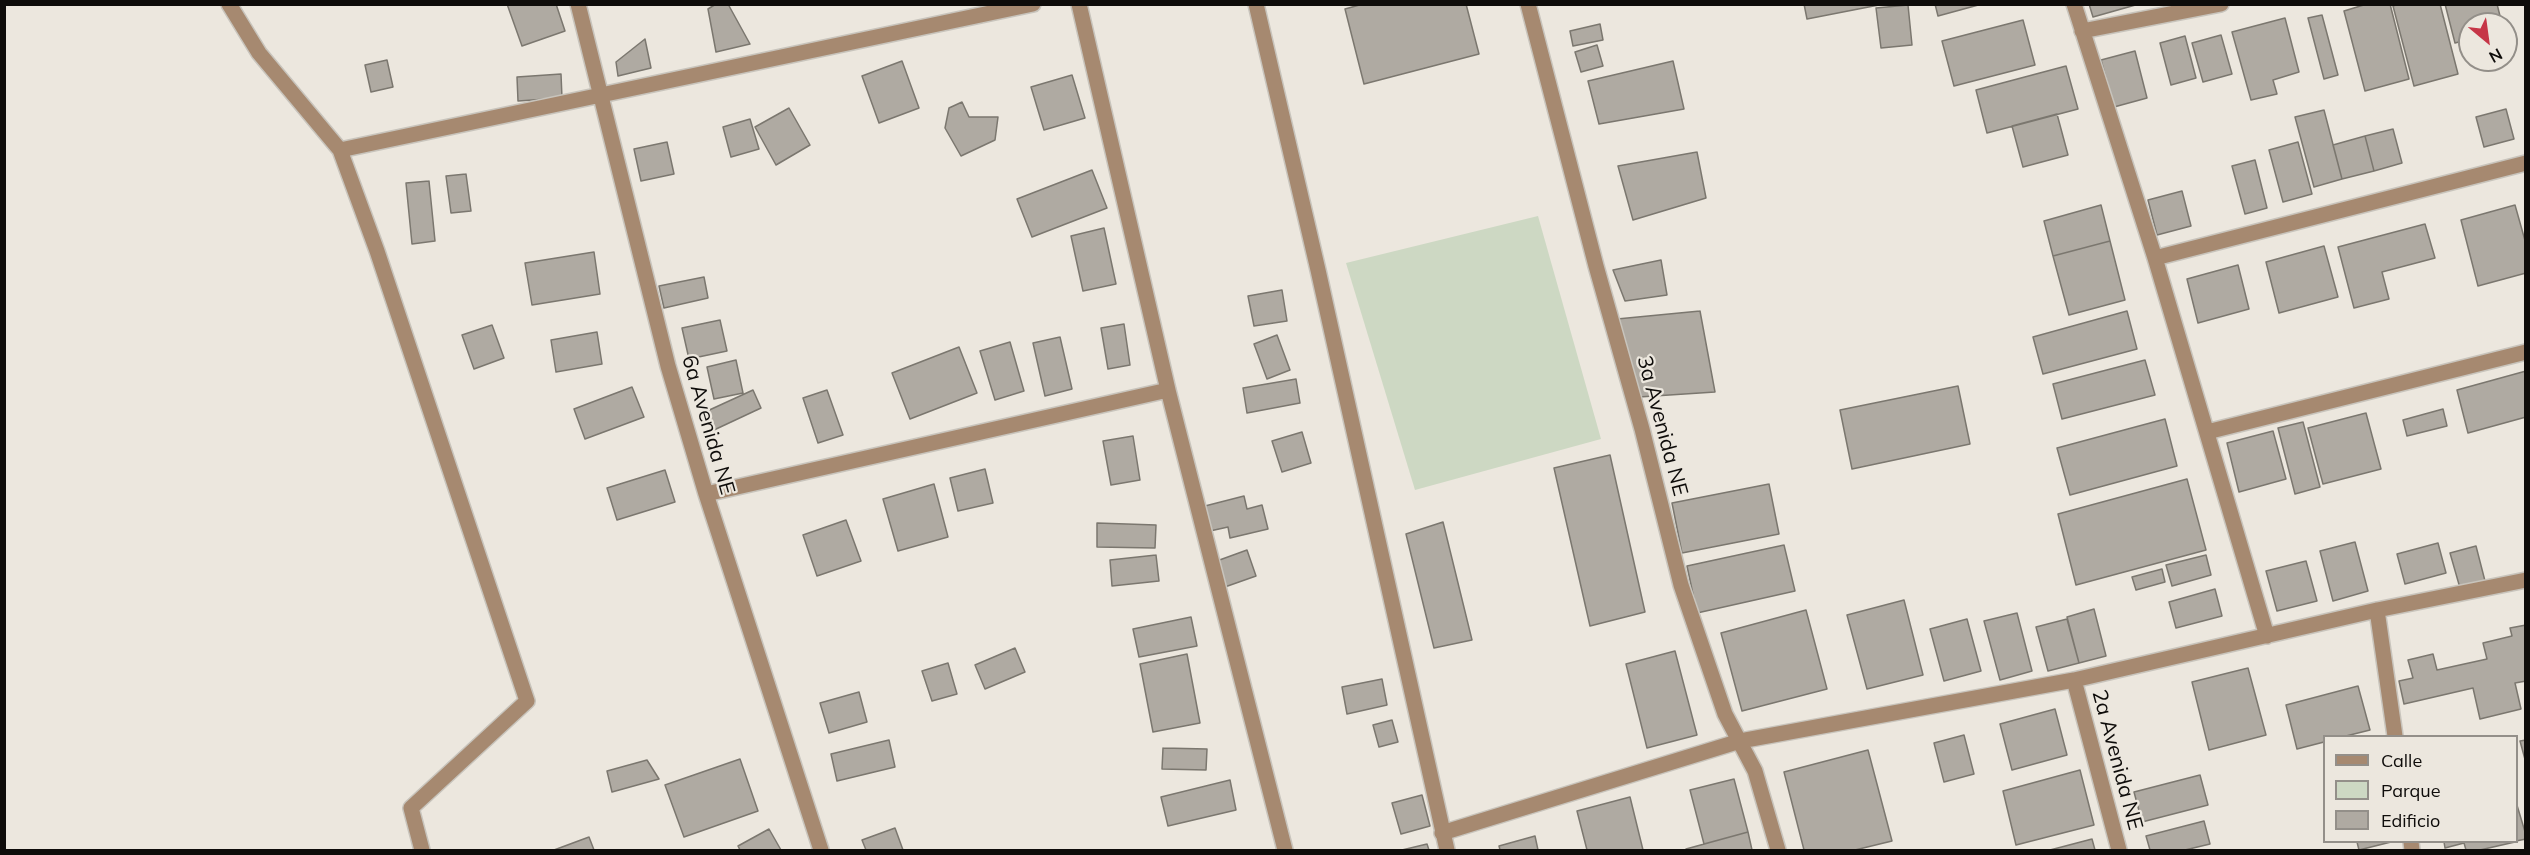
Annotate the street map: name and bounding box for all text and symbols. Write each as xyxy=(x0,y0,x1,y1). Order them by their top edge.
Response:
north arrow xyxy=(2458,12,2518,72)
text: N xyxy=(2486,44,2506,68)
street label: 6a Avenida NE xyxy=(676,352,740,498)
street label: 3a Avenida NE xyxy=(1631,353,1693,499)
street label: 2a Avenida NE xyxy=(2086,687,2148,833)
legend xyxy=(2323,735,2518,843)
text: Calle xyxy=(2381,749,2422,772)
text: Parque xyxy=(2381,779,2440,802)
text: Edificio xyxy=(2381,809,2440,832)

